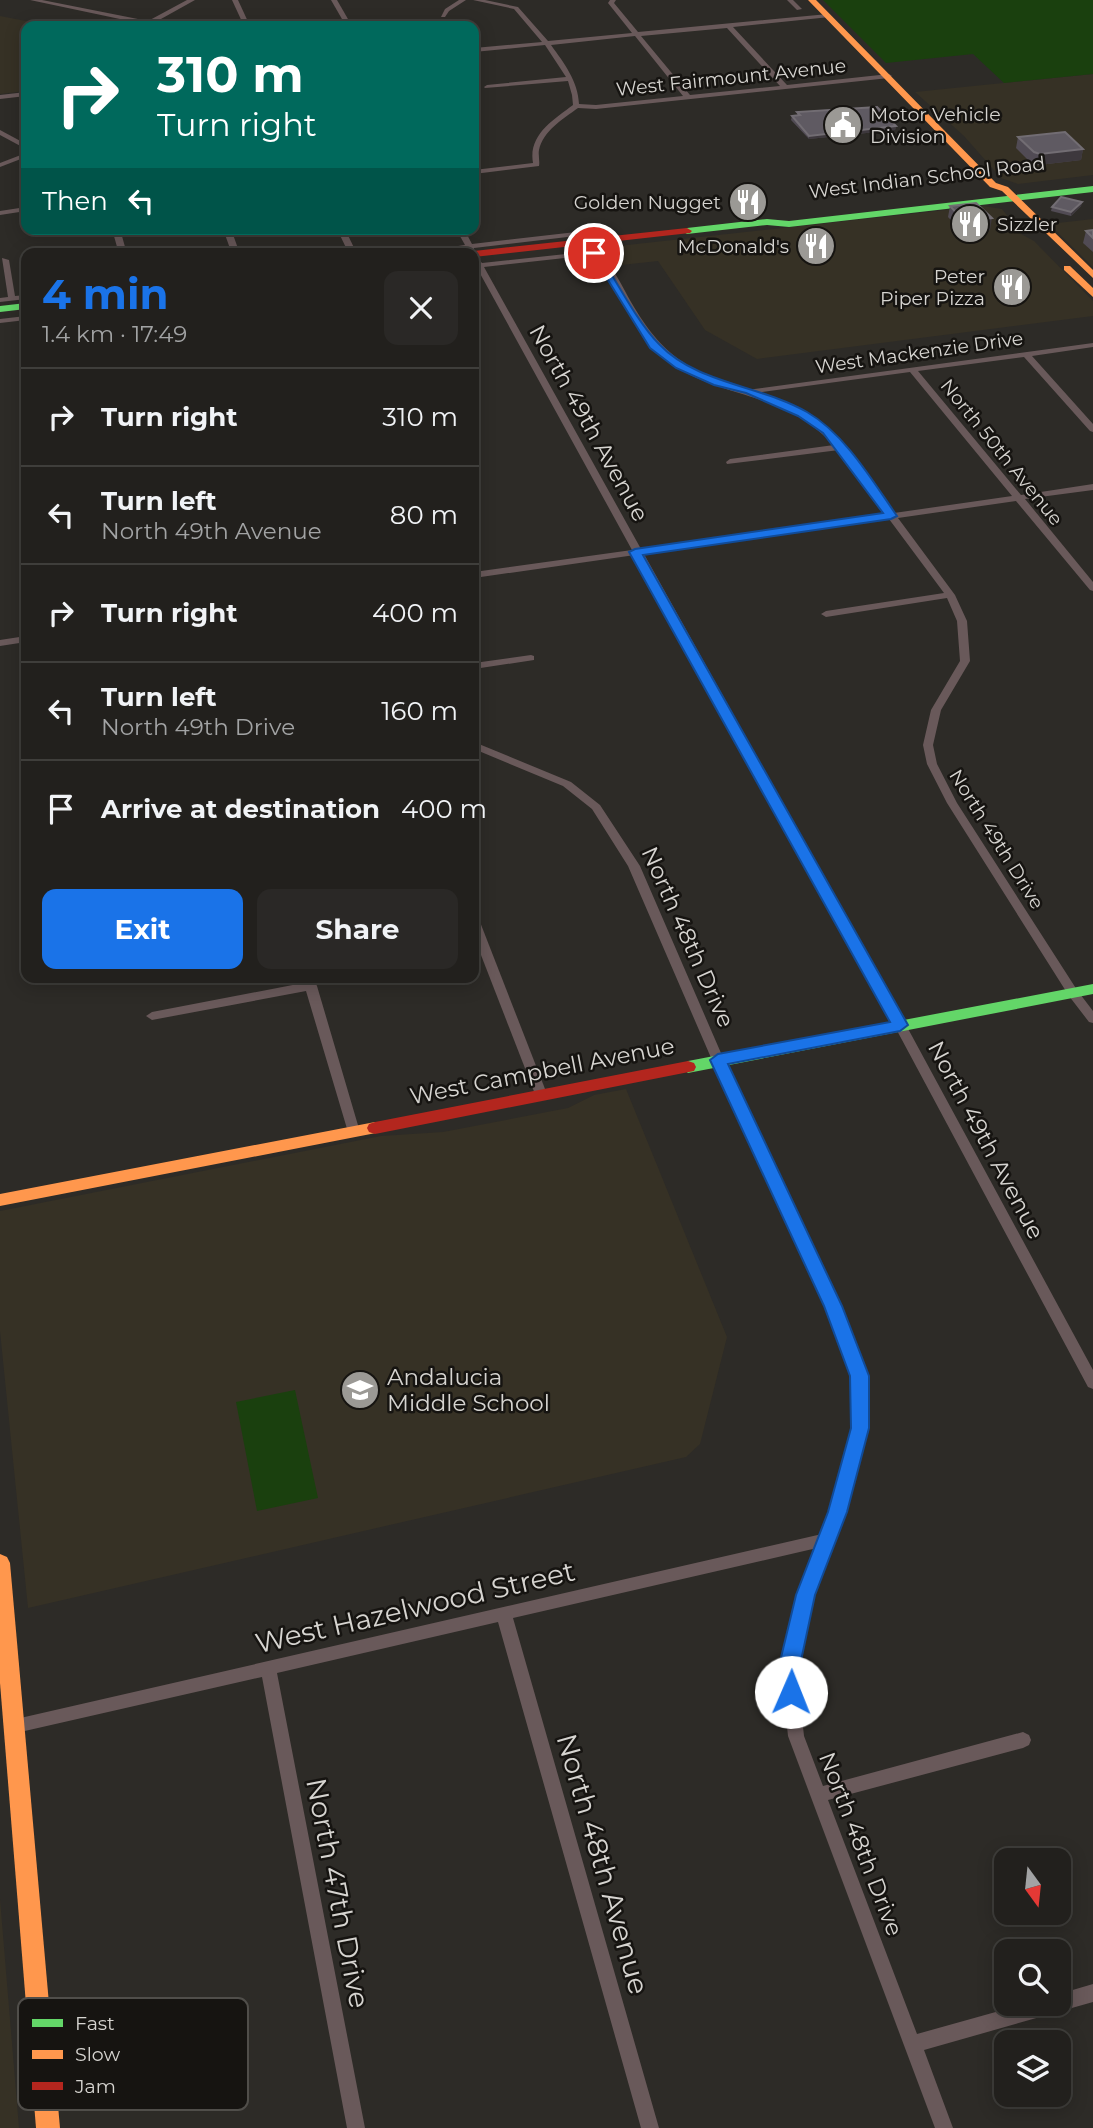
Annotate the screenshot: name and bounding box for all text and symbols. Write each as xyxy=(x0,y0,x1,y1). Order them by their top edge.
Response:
text: 310 m xyxy=(157,45,304,104)
icon: right xyxy=(42,49,133,140)
street label: West Fairmount Avenue xyxy=(615,54,847,101)
place label: Motor Vehicle Division xyxy=(870,103,1001,148)
public building icon: Motor Vehicle Division xyxy=(822,104,864,146)
text: Turn right xyxy=(157,105,317,144)
street label: West Indian School Road xyxy=(808,152,1046,203)
restaurant icon: Golden Nugget xyxy=(727,181,769,223)
icon: left xyxy=(122,182,160,220)
text: Then xyxy=(42,185,108,217)
place label: Golden Nugget xyxy=(574,191,721,214)
restaurant icon: Sizzler xyxy=(949,203,991,245)
place label: Sizzler xyxy=(997,213,1057,236)
pin xyxy=(564,223,624,283)
restaurant icon: McDonald's xyxy=(795,225,837,267)
icon: arrive xyxy=(575,234,613,272)
place label: McDonald's xyxy=(677,235,789,258)
place label: Peter Piper Pizza xyxy=(880,265,985,310)
restaurant icon: Peter Piper Pizza xyxy=(991,266,1033,308)
text: 4 min xyxy=(42,268,169,320)
button: close xyxy=(384,271,458,345)
text: 1.4 km · 17:49 xyxy=(42,320,187,348)
street label: North 49th Avenue xyxy=(523,320,655,526)
street label: West Mackenzie Drive xyxy=(814,327,1025,378)
street label: North 50th Avenue xyxy=(936,375,1068,530)
icon: right xyxy=(42,398,80,436)
text: Turn right xyxy=(101,401,237,433)
text: 310 m xyxy=(382,401,458,433)
text: Turn left xyxy=(101,485,217,517)
icon: left xyxy=(42,496,80,534)
text: 80 m xyxy=(390,499,458,531)
text: North 49th Avenue xyxy=(101,517,322,545)
icon: right xyxy=(42,594,80,632)
text: Turn right xyxy=(101,597,237,629)
text: 400 m xyxy=(372,597,458,629)
text: Turn left xyxy=(101,681,217,713)
icon: left xyxy=(42,692,80,730)
text: 160 m xyxy=(381,695,458,727)
text: North 49th Drive xyxy=(101,713,295,741)
street label: North 49th Drive xyxy=(944,765,1049,913)
icon: arrive xyxy=(42,790,80,828)
text: Arrive at destination xyxy=(101,793,380,825)
text: 400 m xyxy=(401,793,487,825)
street label: North 48th Drive xyxy=(636,842,740,1032)
button: Exit xyxy=(42,889,243,969)
button: Share xyxy=(257,889,458,969)
street label: West Campbell Avenue xyxy=(407,1032,677,1110)
street label: North 49th Avenue xyxy=(922,1036,1050,1244)
place label: Andalucia Middle School xyxy=(387,1363,550,1417)
school or university icon: Andalucia Middle School xyxy=(339,1369,381,1411)
street label: West Hazelwood Street xyxy=(252,1554,578,1660)
position arrow xyxy=(754,1655,828,1729)
street label: North 48th Avenue xyxy=(550,1730,656,1998)
street label: North 48th Drive xyxy=(813,1748,909,1940)
street label: North 47th Drive xyxy=(299,1775,377,2011)
north arrow xyxy=(994,1848,1071,1925)
map controls xyxy=(994,1848,1071,2107)
button: search xyxy=(994,1939,1071,2016)
legend xyxy=(18,1998,248,2110)
text: Fast xyxy=(75,2012,115,2035)
button: layers xyxy=(994,2030,1071,2107)
text: Slow xyxy=(75,2043,120,2066)
text: Jam xyxy=(74,2075,116,2098)

